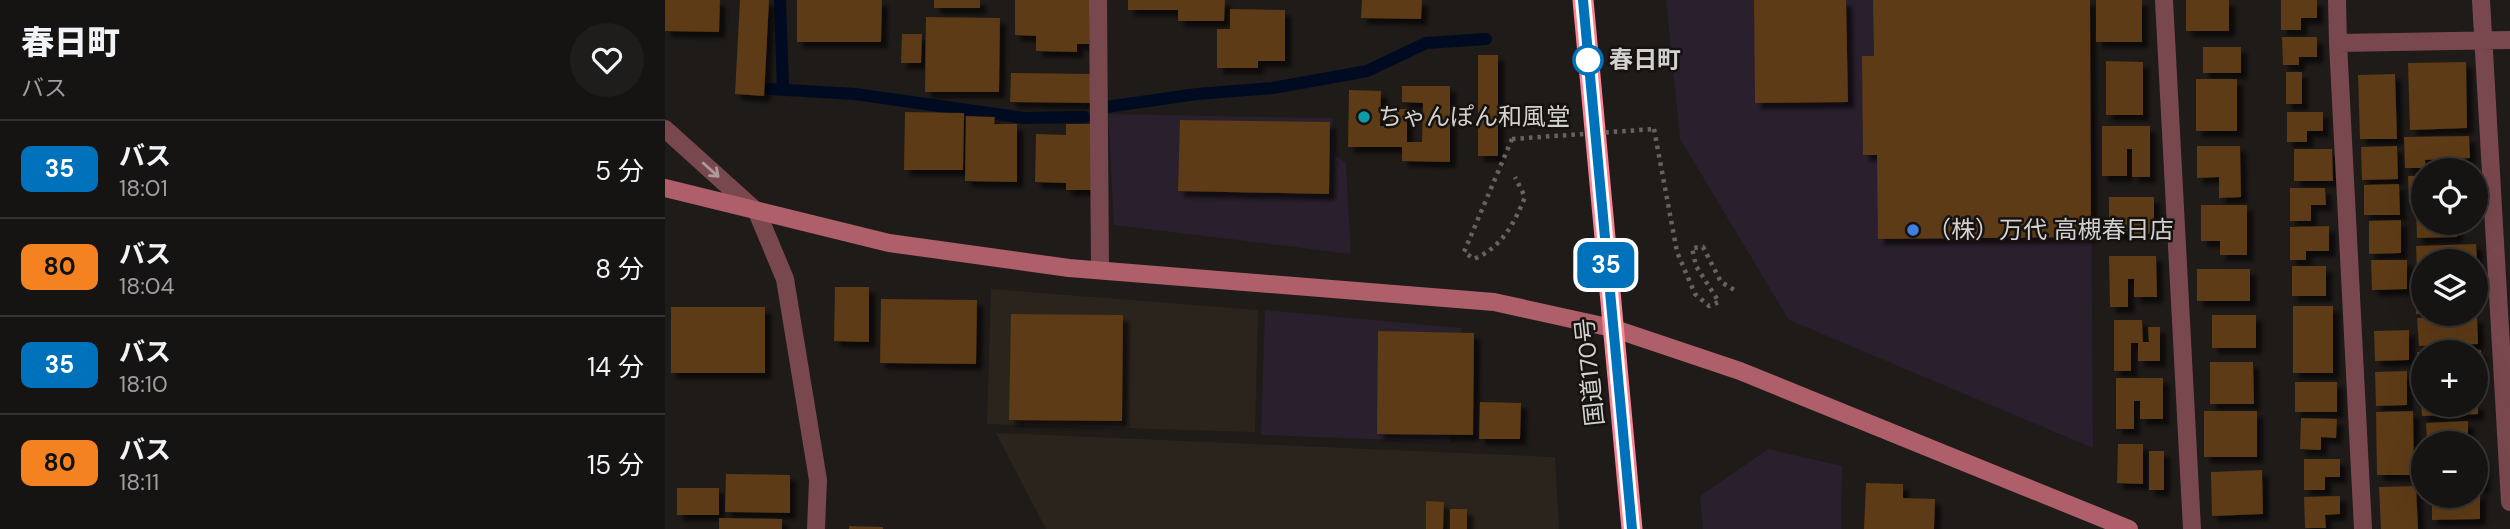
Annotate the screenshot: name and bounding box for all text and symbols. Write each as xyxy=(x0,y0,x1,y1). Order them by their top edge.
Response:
text: 春日町 xyxy=(21,21,120,64)
button: heart xyxy=(570,23,644,97)
place label: 春日町 xyxy=(1609,44,1681,75)
marker: 春日町 xyxy=(1573,45,1603,75)
text: バス xyxy=(21,73,67,103)
place label: ちゃんぽん和風堂 xyxy=(1378,101,1570,132)
marker: ちゃんぽん和風堂 xyxy=(1356,109,1372,125)
text: バス xyxy=(119,139,171,173)
text: 35 xyxy=(45,153,74,184)
text: 5 分 xyxy=(595,154,644,188)
map controls xyxy=(2411,158,2488,508)
button: locate xyxy=(2411,158,2488,235)
one-way arrow xyxy=(702,162,719,179)
text: 18:01 xyxy=(119,173,168,203)
place label: （株）万代 高槻春日店 xyxy=(1927,214,2173,245)
marker: （株）万代 高槻春日店 xyxy=(1905,222,1921,238)
text: バス xyxy=(119,237,171,271)
line badge: 35 xyxy=(1574,242,1637,288)
text: 35 xyxy=(1591,249,1621,280)
button: layers xyxy=(2411,249,2488,326)
text: 80 xyxy=(43,251,76,282)
text: 8 分 xyxy=(595,252,644,286)
text: 18:04 xyxy=(119,271,175,301)
street label: 国道170号 xyxy=(1568,317,1611,428)
text: バス xyxy=(119,335,171,369)
button: + xyxy=(2411,340,2488,417)
text: 35 xyxy=(45,349,74,380)
text: 14 分 xyxy=(587,350,644,384)
text: 18:10 xyxy=(119,369,168,399)
button: − xyxy=(2411,431,2488,508)
text: バス xyxy=(119,433,171,467)
text: 80 xyxy=(43,447,76,478)
text: 15 分 xyxy=(587,448,644,482)
text: 18:11 xyxy=(119,467,159,497)

